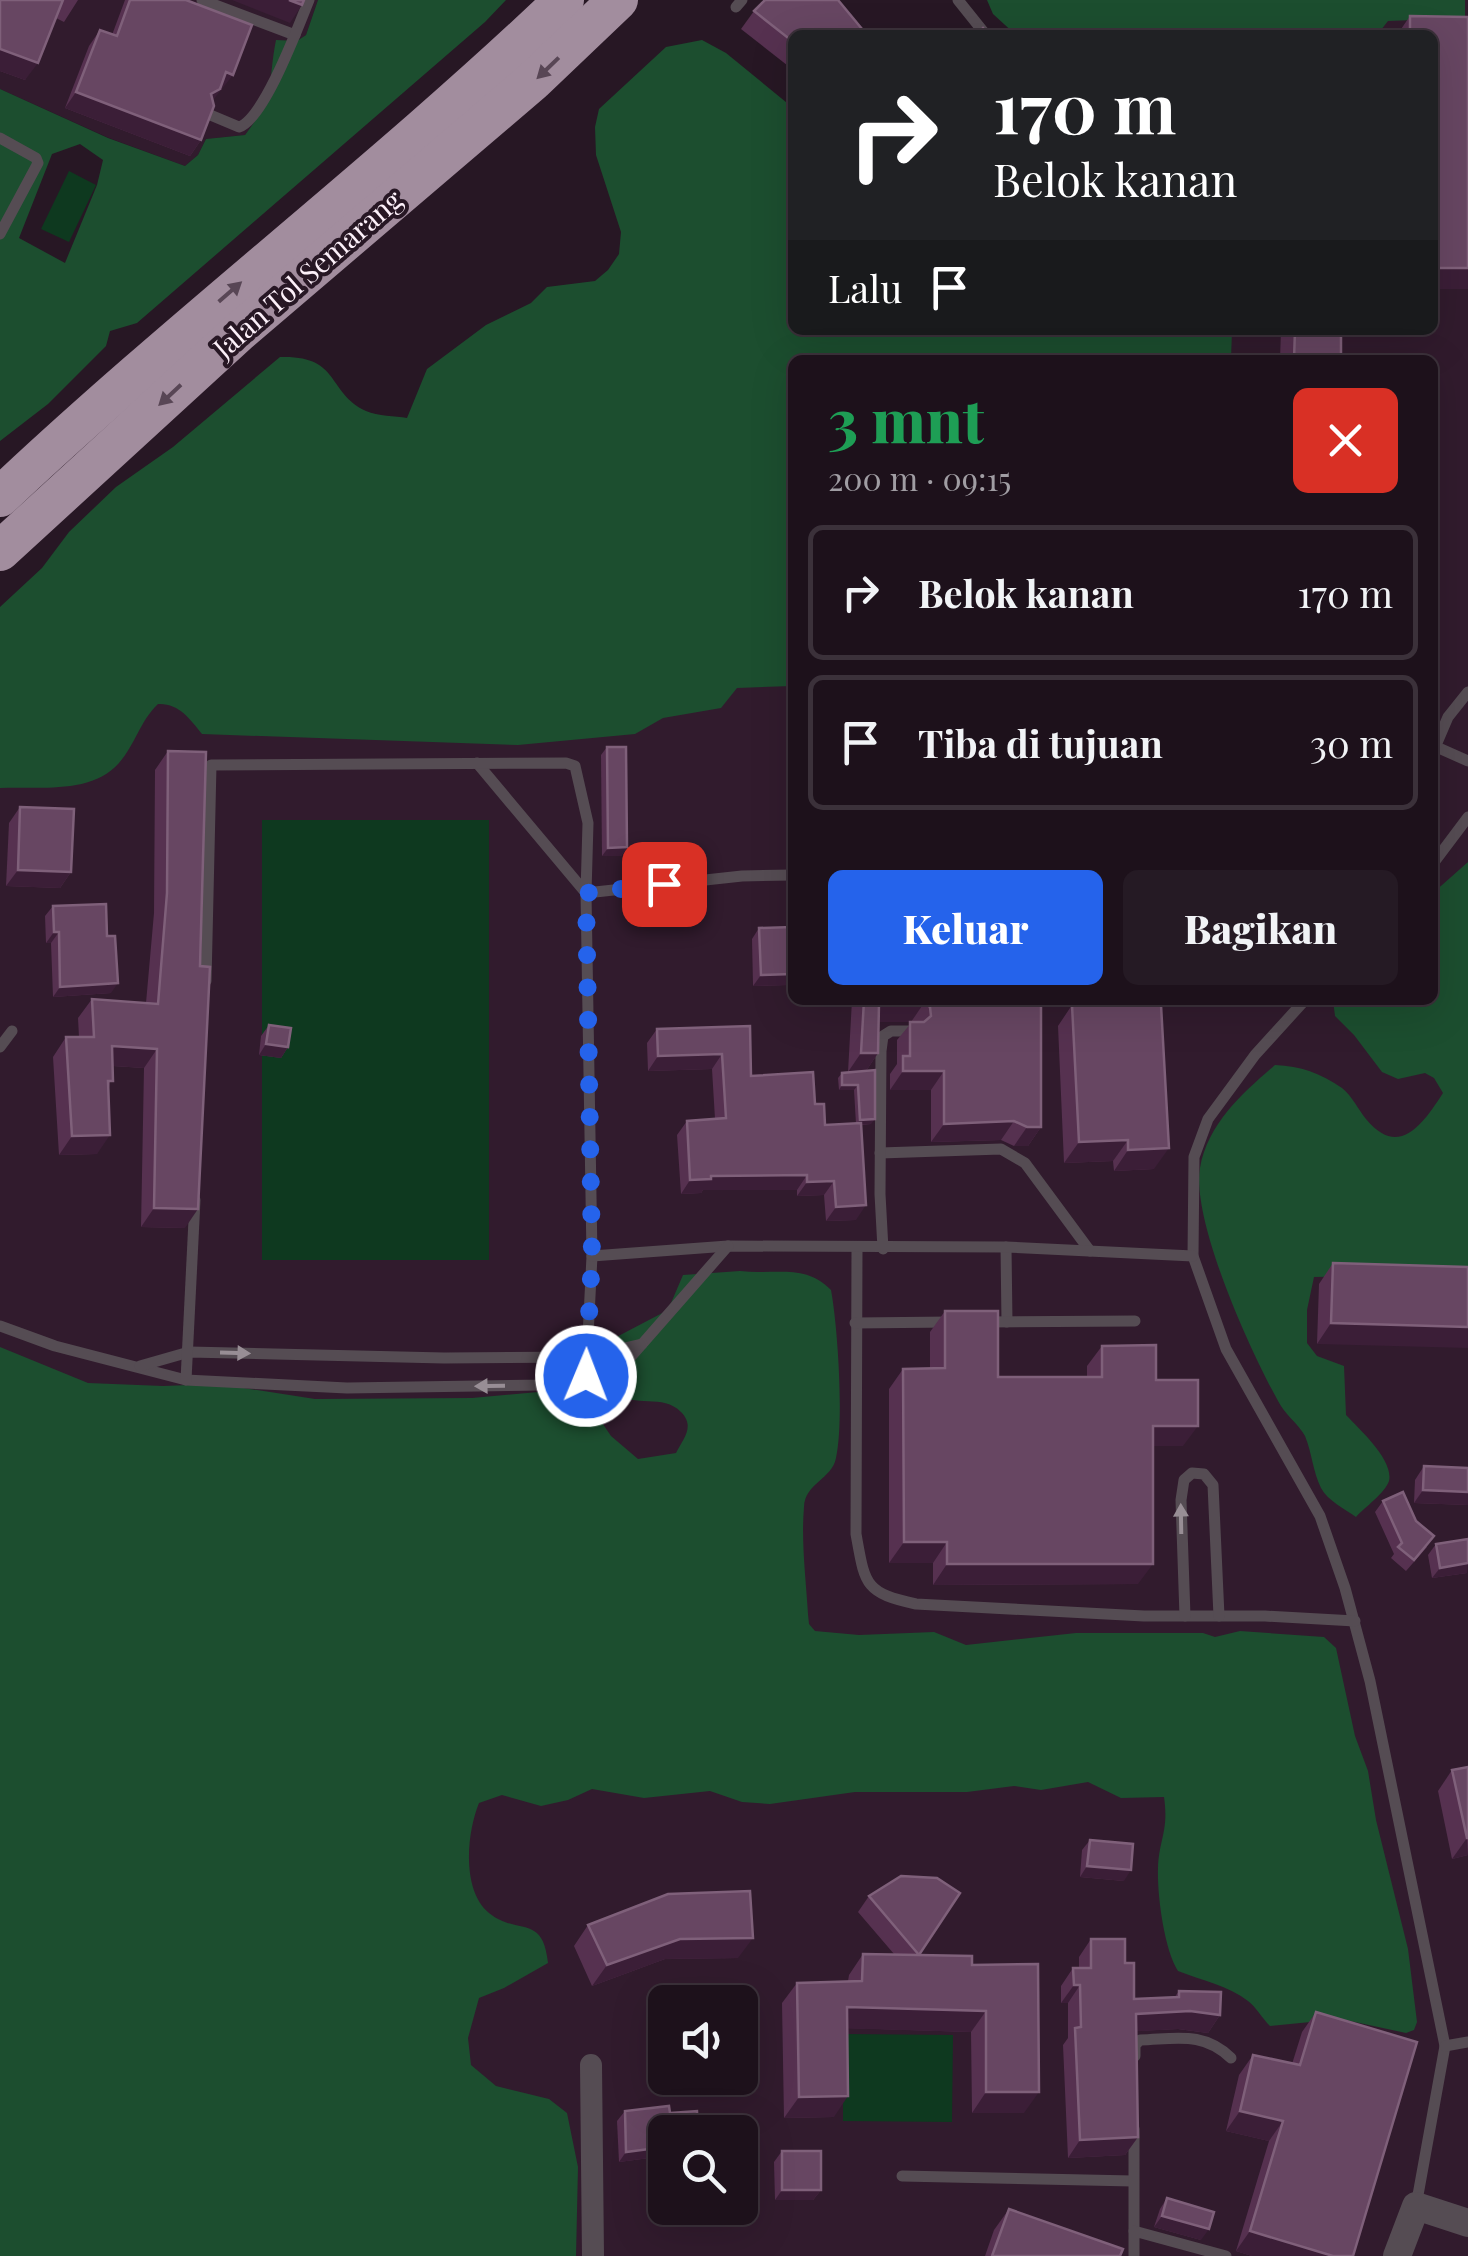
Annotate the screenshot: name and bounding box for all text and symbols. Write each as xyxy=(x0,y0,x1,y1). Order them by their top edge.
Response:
one-way arrow xyxy=(536,56,560,79)
text: 170 m xyxy=(993,58,1176,152)
icon: right xyxy=(828,70,958,200)
text: Belok kanan xyxy=(993,148,1237,208)
street label: Jalan Tol Semarang xyxy=(204,180,410,366)
icon: arrive xyxy=(922,260,977,315)
text: Lalu xyxy=(828,262,902,313)
one-way arrow xyxy=(217,282,242,304)
text: 3 mnt xyxy=(828,378,984,458)
one-way arrow xyxy=(158,383,182,406)
button: close xyxy=(1293,388,1398,493)
text: 200 m · 09:15 xyxy=(828,456,1011,499)
icon: right xyxy=(833,565,888,620)
text: Belok kanan xyxy=(918,567,1134,618)
text: 170 m xyxy=(1298,567,1393,618)
icon: arrive xyxy=(833,715,888,770)
text: Tiba di tujuan xyxy=(918,717,1163,768)
text: 30 m xyxy=(1310,717,1393,768)
pin xyxy=(622,842,707,927)
icon: arrive xyxy=(637,857,692,912)
button: Keluar xyxy=(828,870,1103,985)
button: Bagikan xyxy=(1123,870,1398,985)
position arrow xyxy=(534,1324,638,1428)
one-way arrow xyxy=(220,1345,252,1361)
one-way arrow xyxy=(473,1378,505,1394)
one-way arrow xyxy=(1173,1502,1189,1534)
map controls xyxy=(648,1985,758,2225)
button: sound xyxy=(648,1985,758,2095)
button: search xyxy=(648,2115,758,2225)

